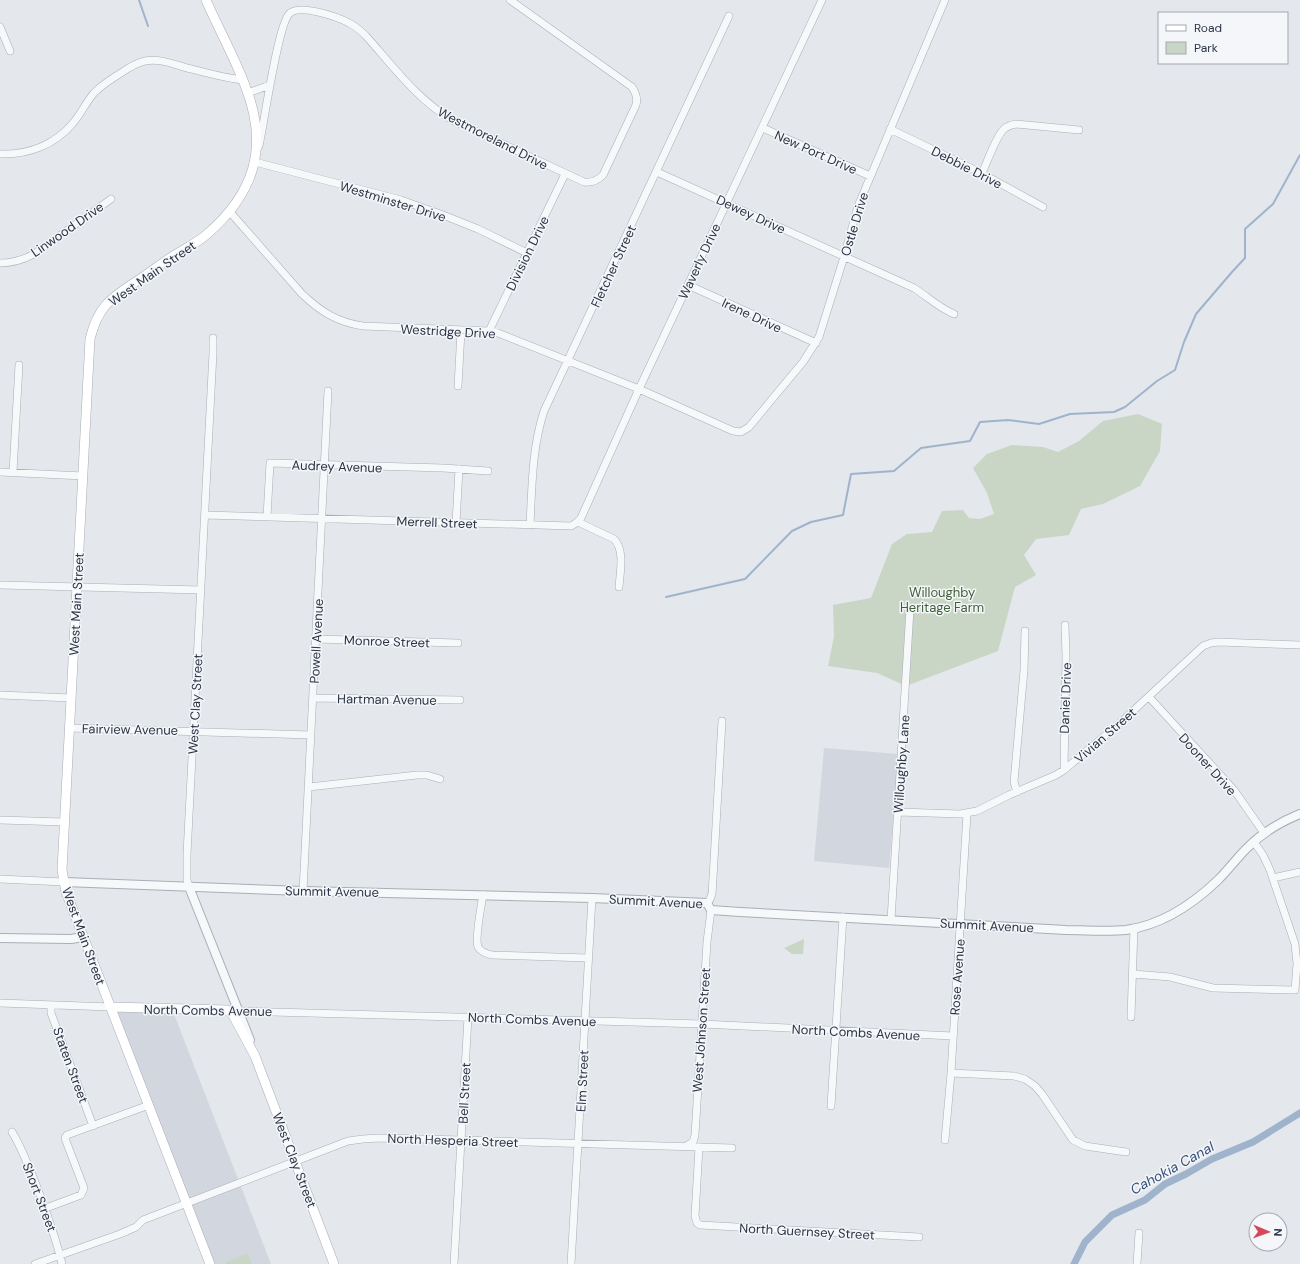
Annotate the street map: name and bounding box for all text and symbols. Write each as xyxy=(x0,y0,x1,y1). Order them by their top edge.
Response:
legend xyxy=(1158,12,1288,64)
text: Road xyxy=(1194,20,1222,36)
text: Park xyxy=(1194,40,1218,56)
street label: Westmoreland Drive xyxy=(435,103,551,174)
street label: New Port Drive xyxy=(772,127,860,178)
street label: Debbie Drive xyxy=(928,142,1005,193)
street label: Westminster Drive xyxy=(338,177,448,226)
street label: Ostle Drive xyxy=(837,190,872,258)
street label: Dewey Drive xyxy=(714,191,788,238)
street label: Linwood Drive xyxy=(28,198,107,261)
street label: Division Drive xyxy=(502,213,553,293)
street label: Waverly Drive xyxy=(674,221,724,302)
street label: Fletcher Street xyxy=(587,222,640,310)
street label: West Main Street xyxy=(105,237,199,310)
street label: Irene Drive xyxy=(719,294,784,337)
street label: Westridge Drive xyxy=(400,321,496,342)
street label: Audrey Avenue xyxy=(291,456,383,477)
street label: Merrell Street xyxy=(396,513,478,532)
street label: West Main Street xyxy=(65,552,88,656)
park label: Willoughby Heritage Farm xyxy=(900,584,984,616)
street label: Powell Avenue xyxy=(306,598,327,684)
street label: Monroe Street xyxy=(344,632,430,651)
street label: West Clay Street xyxy=(184,653,207,755)
street label: Daniel Drive xyxy=(1056,662,1075,734)
street label: Hartman Avenue xyxy=(337,690,437,709)
street label: Vivian Street xyxy=(1071,704,1140,767)
street label: Willoughby Lane xyxy=(890,714,913,814)
street label: Fairview Avenue xyxy=(82,720,178,739)
street label: Dooner Drive xyxy=(1175,730,1240,799)
street label: Summit Avenue xyxy=(285,882,379,901)
street label: West Main Street xyxy=(58,885,109,987)
street label: Summit Avenue xyxy=(609,891,703,912)
street label: Summit Avenue xyxy=(940,915,1034,936)
street label: Rose Avenue xyxy=(946,938,969,1016)
street label: West Johnson Street xyxy=(689,967,714,1093)
street label: North Combs Avenue xyxy=(144,1001,272,1020)
street label: North Combs Avenue xyxy=(467,1009,596,1030)
street label: North Combs Avenue xyxy=(791,1021,921,1044)
street label: Staten Street xyxy=(49,1025,92,1105)
street label: Elm Street xyxy=(572,1050,593,1112)
street label: Bell Street xyxy=(454,1062,475,1124)
street label: West Clay Street xyxy=(269,1110,321,1210)
street label: North Hesperia Street xyxy=(387,1130,519,1151)
water label: Cahokia Canal xyxy=(1127,1137,1218,1198)
street label: Short Street xyxy=(19,1160,61,1234)
north arrow xyxy=(1248,1212,1288,1252)
street label: North Guernsey Street xyxy=(739,1219,875,1244)
text: N xyxy=(1271,1228,1285,1237)

